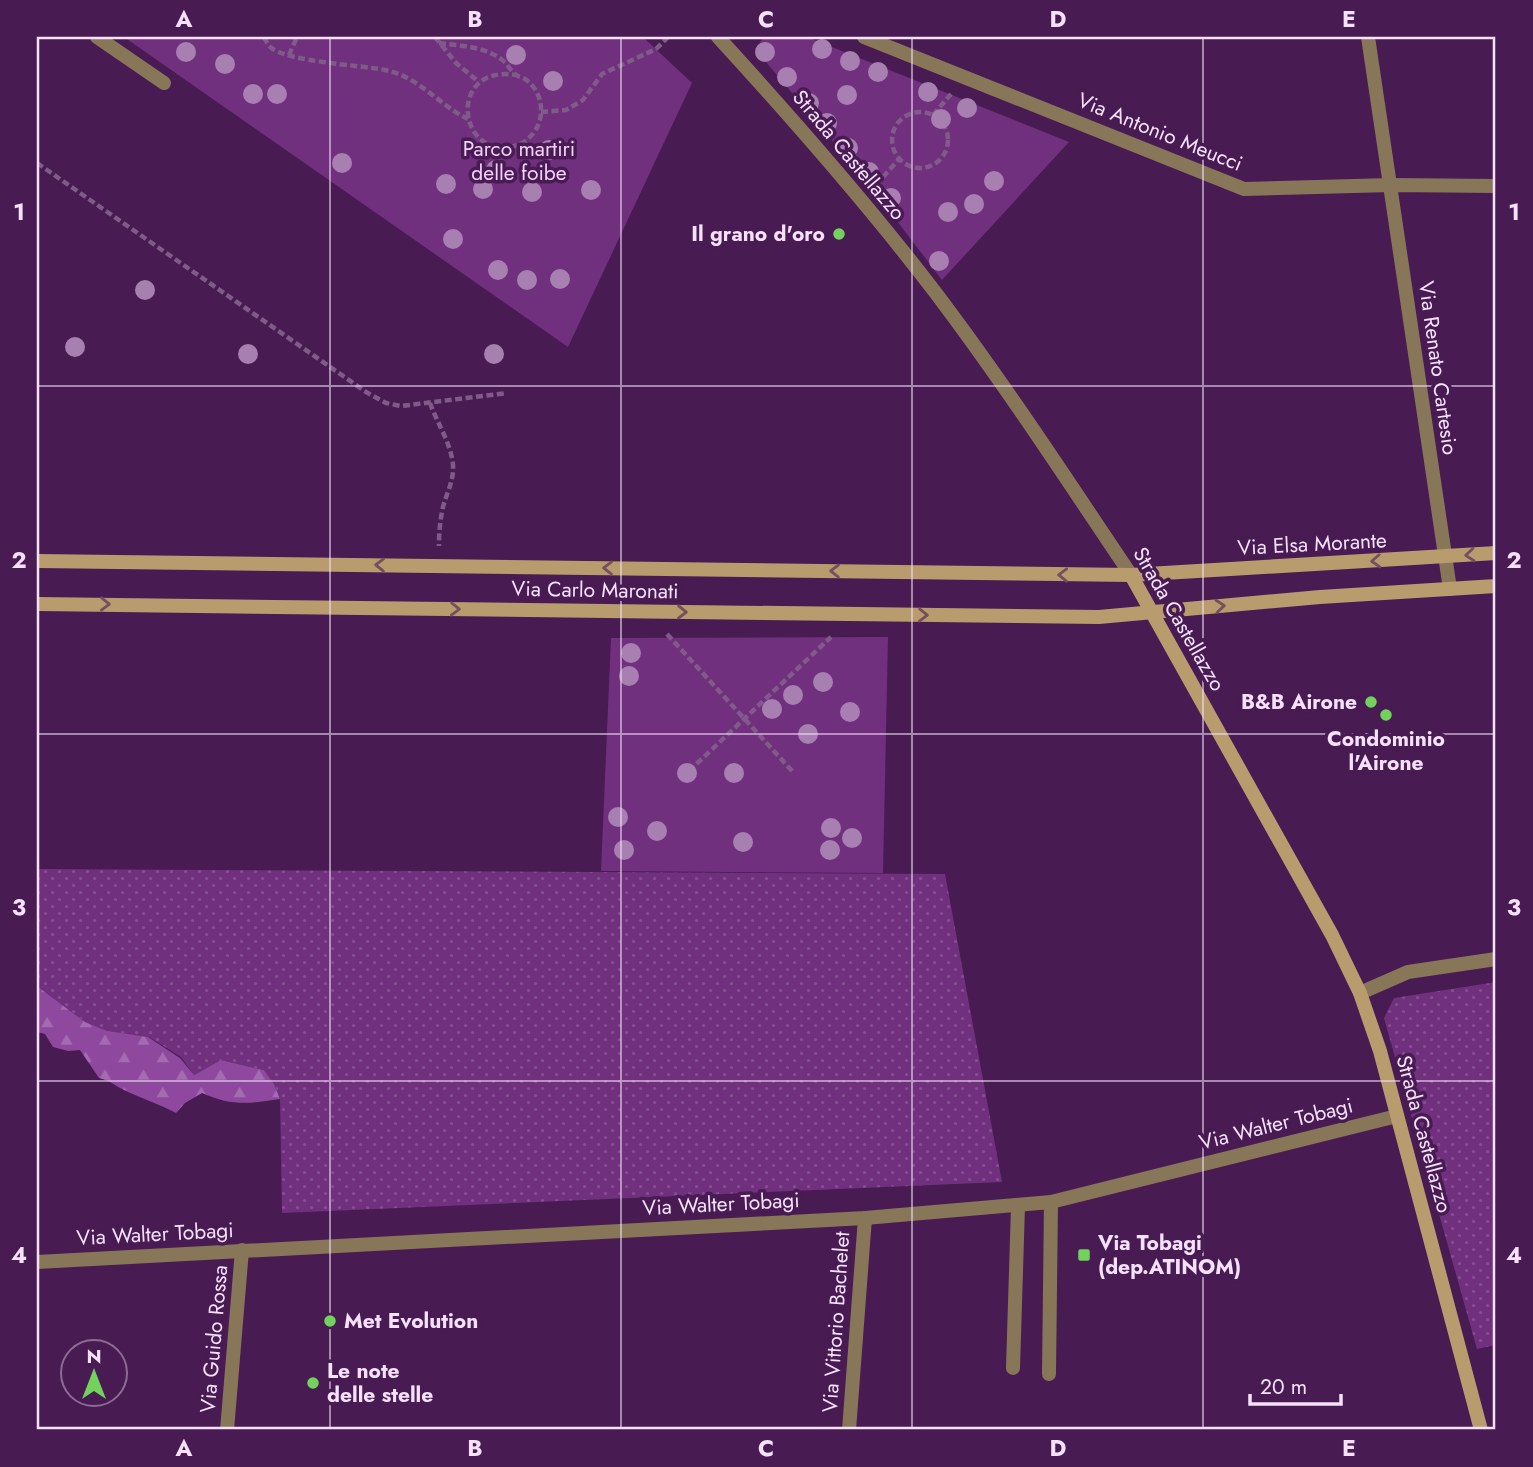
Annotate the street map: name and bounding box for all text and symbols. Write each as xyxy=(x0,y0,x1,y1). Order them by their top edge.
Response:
text: A xyxy=(175,2,193,36)
text: B xyxy=(467,2,483,36)
text: C xyxy=(758,2,774,36)
text: D xyxy=(1050,2,1067,36)
text: E xyxy=(1342,2,1356,36)
street label: Strada Castellazzo xyxy=(785,83,913,227)
street label: Via Antonio Meucci xyxy=(1073,85,1247,179)
park label: Parco martiri delle foibe xyxy=(463,134,575,188)
text: 1 xyxy=(13,195,25,229)
text: 1 xyxy=(1508,195,1520,229)
place label: Il grano d'oro xyxy=(691,219,825,249)
marker: Il grano d'oro xyxy=(831,226,847,242)
street label: Via Renato Cartesio xyxy=(1411,279,1465,457)
street label: Via Elsa Morante xyxy=(1237,525,1388,563)
street label: Strada Castellazzo xyxy=(1126,541,1232,697)
text: 2 xyxy=(11,543,27,577)
text: 2 xyxy=(1506,543,1522,577)
one-way arrow xyxy=(1464,547,1475,562)
one-way arrow xyxy=(1370,553,1381,568)
one-way arrow xyxy=(375,557,385,573)
one-way arrow xyxy=(602,560,613,576)
one-way arrow xyxy=(830,564,841,579)
one-way arrow xyxy=(1057,567,1068,582)
street label: Via Carlo Maronati xyxy=(511,574,679,606)
one-way arrow xyxy=(100,597,111,612)
one-way arrow xyxy=(1215,599,1226,614)
one-way arrow xyxy=(450,601,461,617)
one-way arrow xyxy=(678,604,688,620)
one-way arrow xyxy=(918,607,929,623)
place label: B&B Airone xyxy=(1241,687,1357,717)
marker: B&B Airone xyxy=(1363,694,1379,710)
marker: Condominio l'Airone xyxy=(1378,707,1394,723)
place label: Condominio l'Airone xyxy=(1327,724,1445,778)
text: 3 xyxy=(12,890,26,924)
text: 3 xyxy=(1507,890,1521,924)
street label: Strada Castellazzo xyxy=(1389,1052,1459,1216)
street label: Via Walter Tobagi xyxy=(1196,1090,1356,1158)
street label: Via Walter Tobagi xyxy=(642,1185,800,1223)
street label: Via Walter Tobagi xyxy=(76,1215,234,1253)
place label: Via Tobagi (dep.ATINOM) xyxy=(1097,1228,1241,1282)
street label: Via Vittorio Bachelet xyxy=(815,1230,857,1414)
text: 4 xyxy=(11,1238,27,1272)
text: 4 xyxy=(1506,1238,1522,1272)
marker: Via Tobagi (dep.ATINOM) xyxy=(1076,1247,1092,1263)
street label: Via Guido Rossa xyxy=(193,1264,235,1414)
place label: Met Evolution xyxy=(344,1306,478,1336)
marker: Met Evolution xyxy=(322,1313,338,1329)
north arrow xyxy=(60,1338,130,1408)
text: N xyxy=(86,1343,102,1370)
place label: Le note delle stelle xyxy=(327,1356,433,1410)
scale bar xyxy=(1250,1362,1340,1406)
text: 20 m xyxy=(1260,1372,1307,1402)
marker: Le note delle stelle xyxy=(305,1375,321,1391)
text: A xyxy=(175,1431,193,1465)
text: B xyxy=(467,1431,483,1465)
text: C xyxy=(758,1431,774,1465)
text: D xyxy=(1050,1431,1067,1465)
text: E xyxy=(1342,1431,1356,1465)

